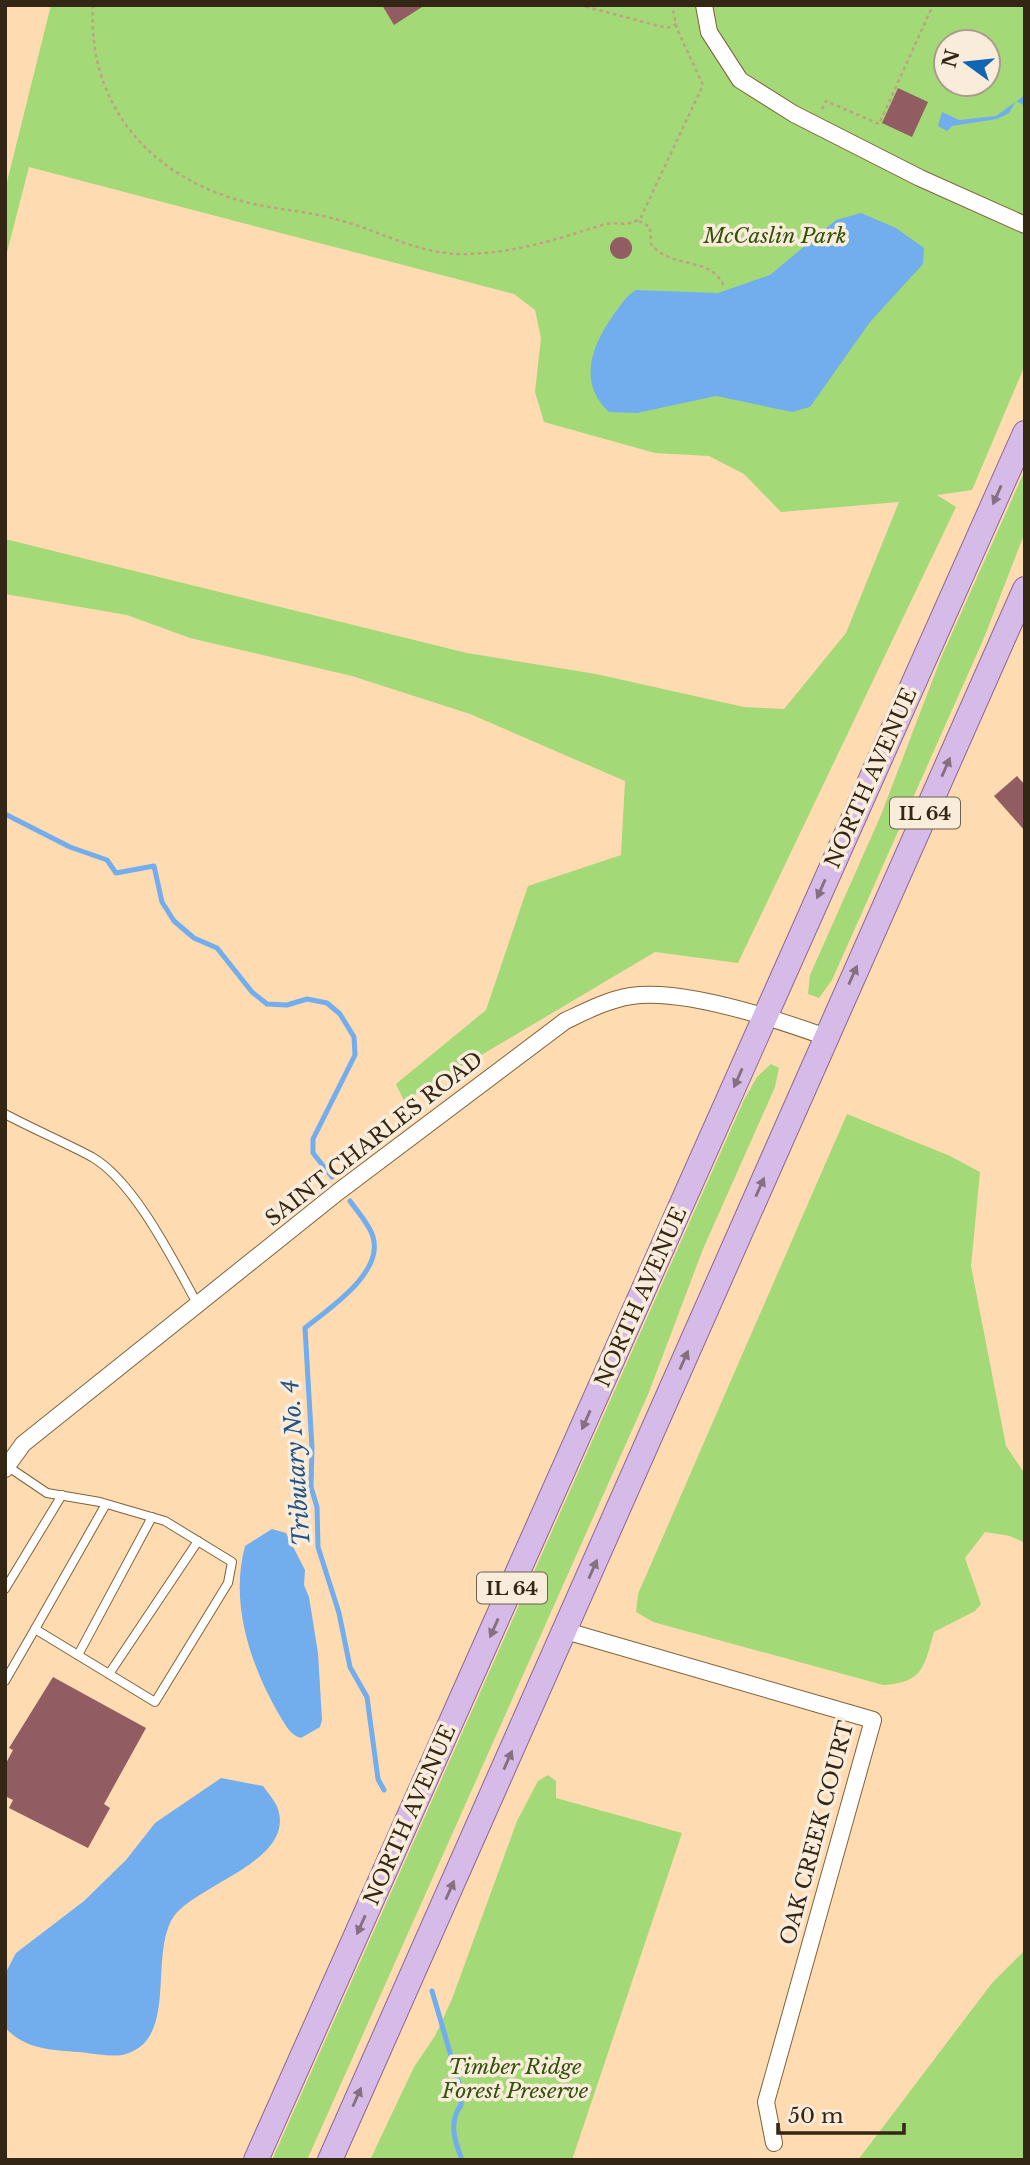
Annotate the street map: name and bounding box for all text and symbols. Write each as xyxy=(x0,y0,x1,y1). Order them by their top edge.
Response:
north arrow xyxy=(932,28,1002,98)
text: N xyxy=(938,47,965,70)
park label: McCaslin Park xyxy=(703,223,846,249)
one-way arrow xyxy=(991,485,1002,506)
street label: NORTH AVENUE xyxy=(820,684,922,872)
one-way arrow xyxy=(940,757,952,777)
road number: IL 64 xyxy=(890,798,960,828)
one-way arrow xyxy=(815,879,827,899)
one-way arrow xyxy=(847,965,859,985)
street label: SAINT CHARLES ROAD xyxy=(260,1046,488,1232)
one-way arrow xyxy=(732,1068,744,1088)
one-way arrow xyxy=(754,1177,766,1197)
street label: NORTH AVENUE xyxy=(590,1203,692,1391)
one-way arrow xyxy=(679,1350,690,1371)
water label: Tributary No. 4 xyxy=(276,1379,316,1547)
one-way arrow xyxy=(580,1410,592,1430)
one-way arrow xyxy=(587,1559,599,1579)
road number: IL 64 xyxy=(477,1572,547,1604)
one-way arrow xyxy=(488,1618,500,1638)
street label: OAK CREEK COURT xyxy=(775,1718,859,1948)
street label: NORTH AVENUE xyxy=(359,1721,461,1909)
one-way arrow xyxy=(502,1750,514,1770)
one-way arrow xyxy=(445,1879,456,1900)
one-way arrow xyxy=(355,1915,367,1935)
park label: Timber Ridge Forest Preserve xyxy=(441,2054,589,2104)
one-way arrow xyxy=(352,2087,363,2108)
scale bar xyxy=(778,2092,904,2136)
text: 50 m xyxy=(788,2103,844,2129)

